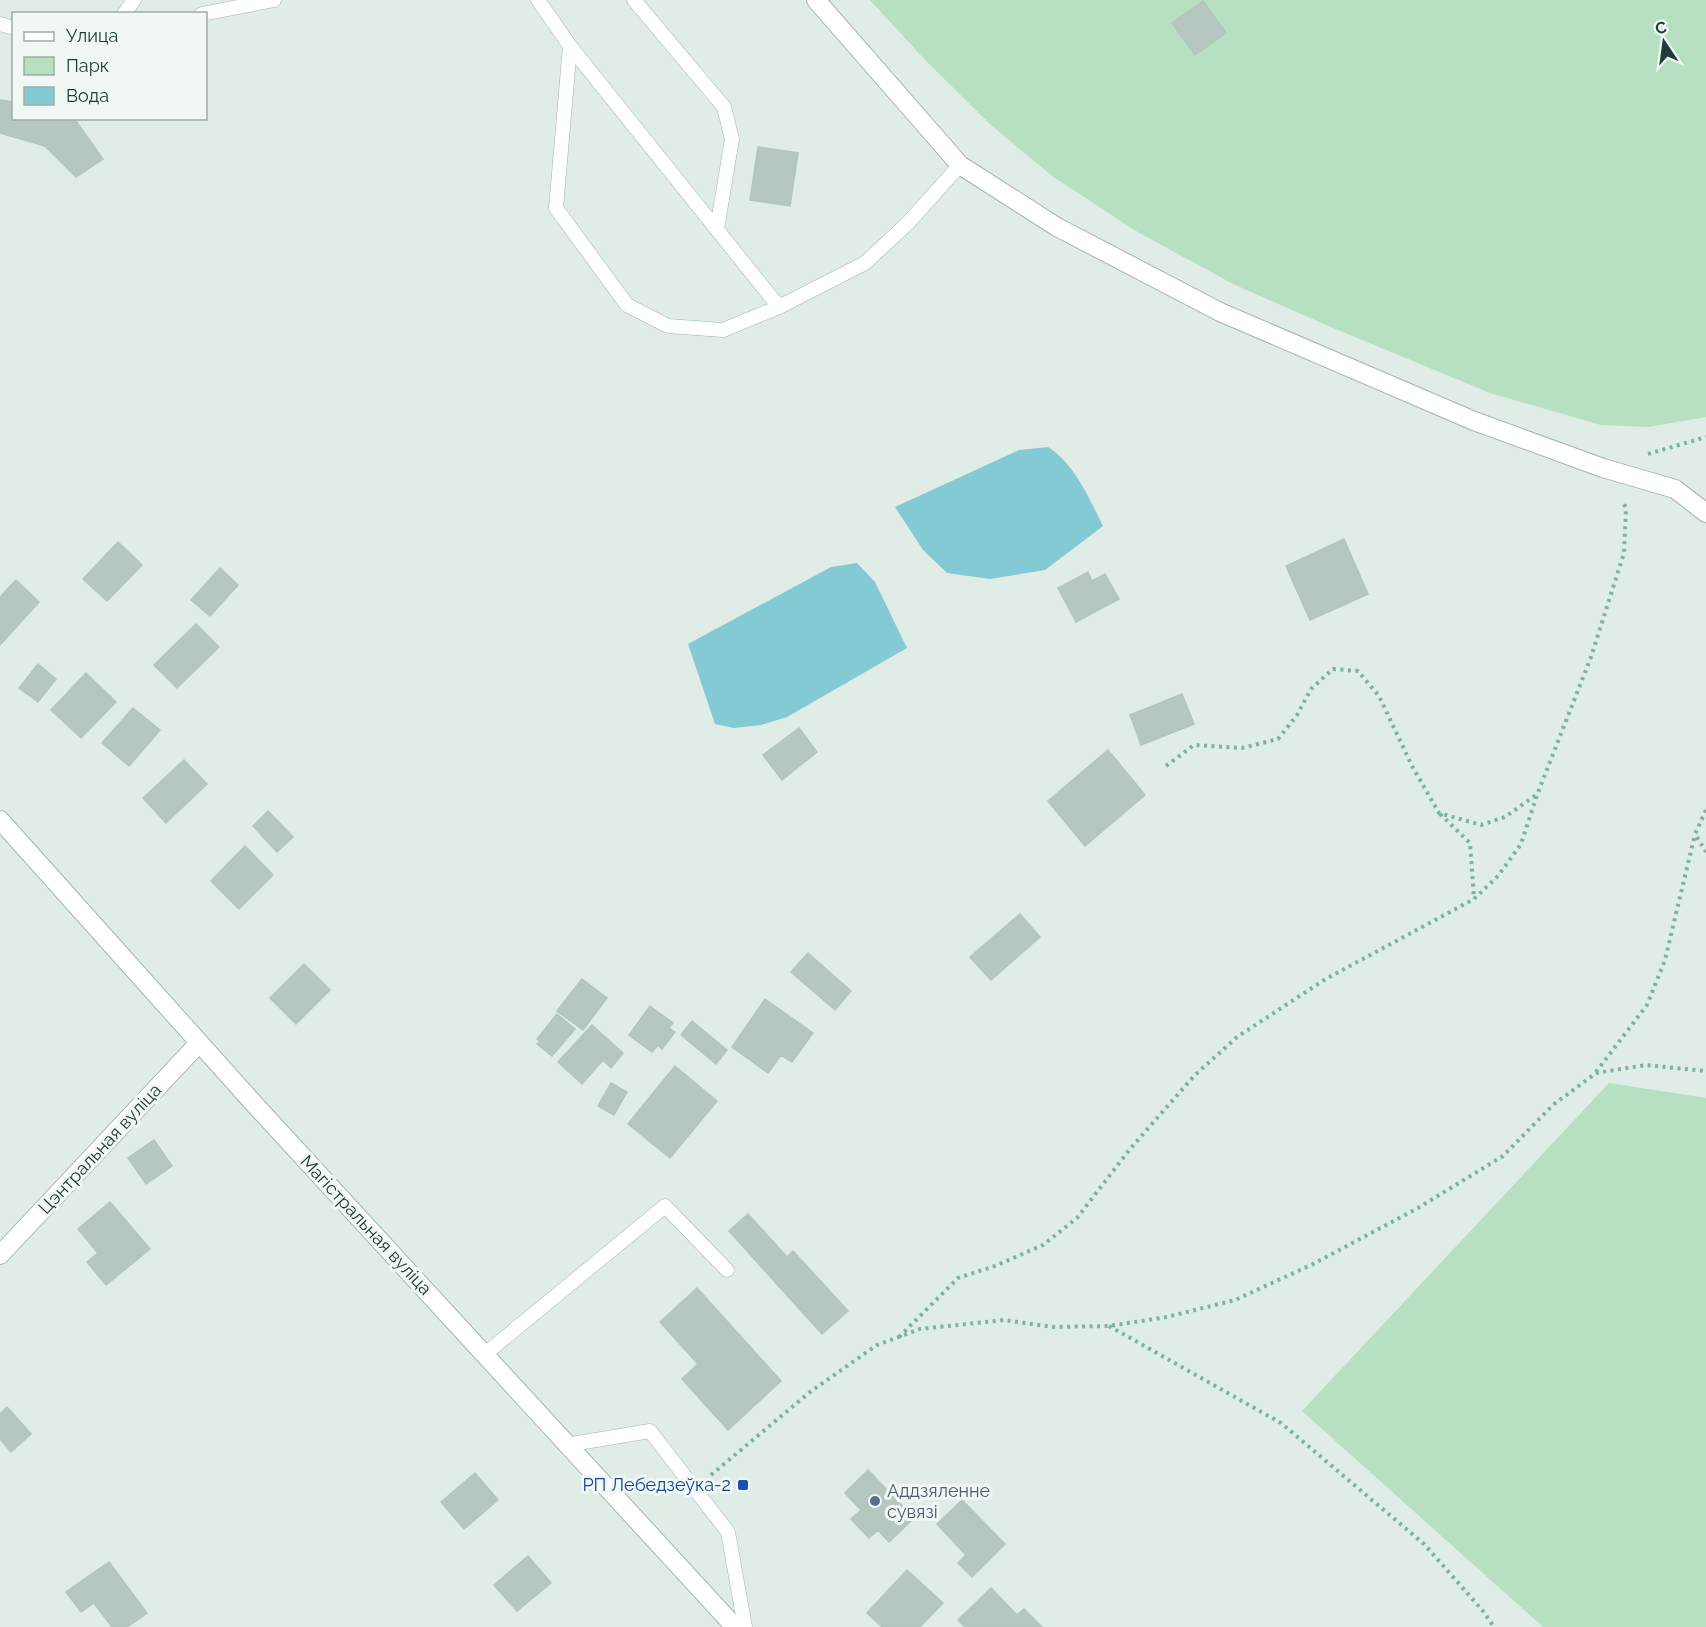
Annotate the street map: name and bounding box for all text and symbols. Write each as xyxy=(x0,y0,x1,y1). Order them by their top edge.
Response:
legend xyxy=(12,12,207,120)
north arrow xyxy=(1634,12,1694,72)
text: С xyxy=(1653,17,1668,38)
text: Улица xyxy=(66,25,118,46)
text: Парк xyxy=(66,55,109,76)
text: Вода xyxy=(66,85,109,106)
street label: Цэнтральная вуліца xyxy=(34,1079,165,1218)
street label: Магістральная вуліца xyxy=(296,1151,436,1299)
place label: РП Лебедзеўка-2 xyxy=(582,1474,731,1495)
marker: РП Лебедзеўка-2 xyxy=(736,1478,750,1492)
place label: Аддзяленне сувязі xyxy=(887,1480,990,1522)
marker: Аддзяленне сувязі xyxy=(868,1494,882,1508)

